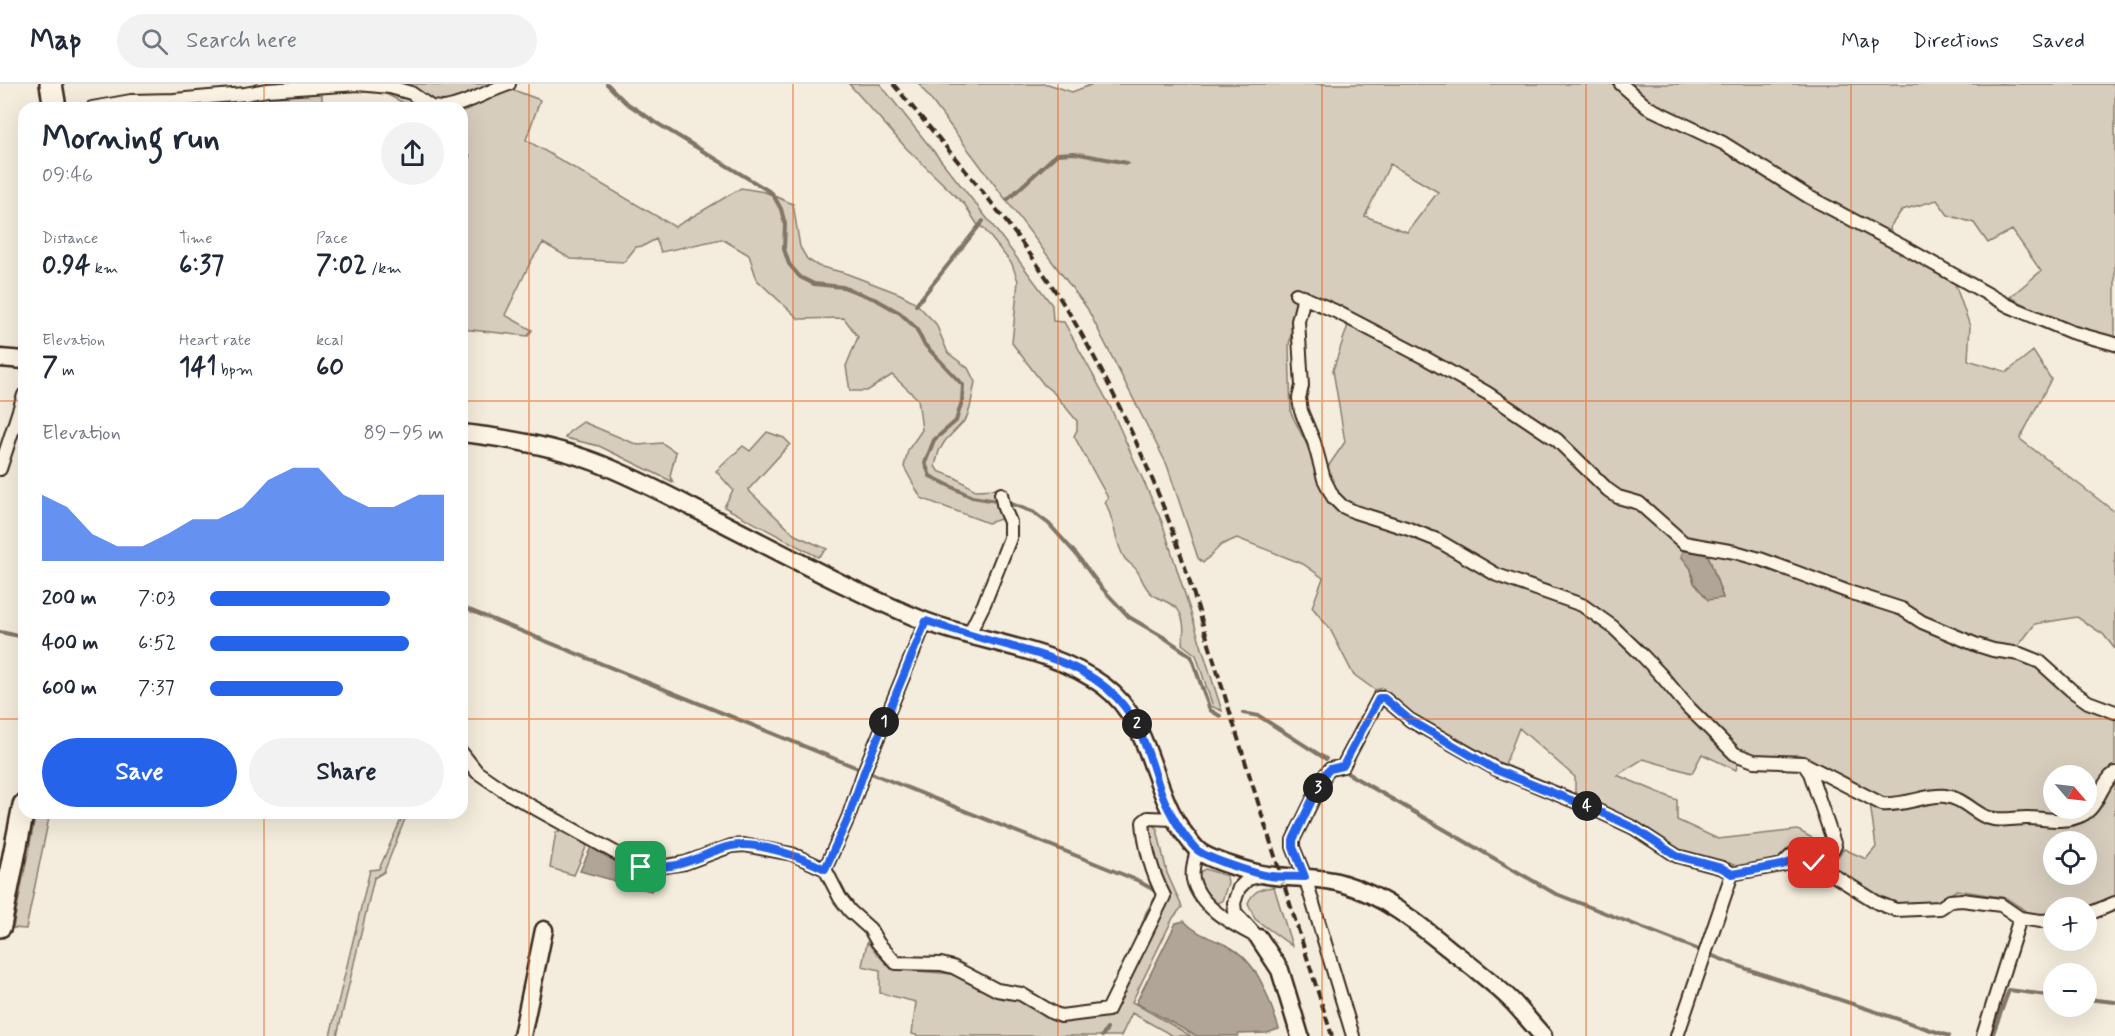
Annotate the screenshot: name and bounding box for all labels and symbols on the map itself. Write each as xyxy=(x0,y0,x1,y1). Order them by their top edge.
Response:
pin: 1 xyxy=(869,707,899,737)
pin: 2 xyxy=(1122,709,1152,739)
north arrow xyxy=(2043,765,2097,819)
pin: 3 xyxy=(1303,773,1333,803)
pin: 4 xyxy=(1572,791,1602,821)
pin xyxy=(1788,837,1839,888)
pin xyxy=(615,841,666,892)

